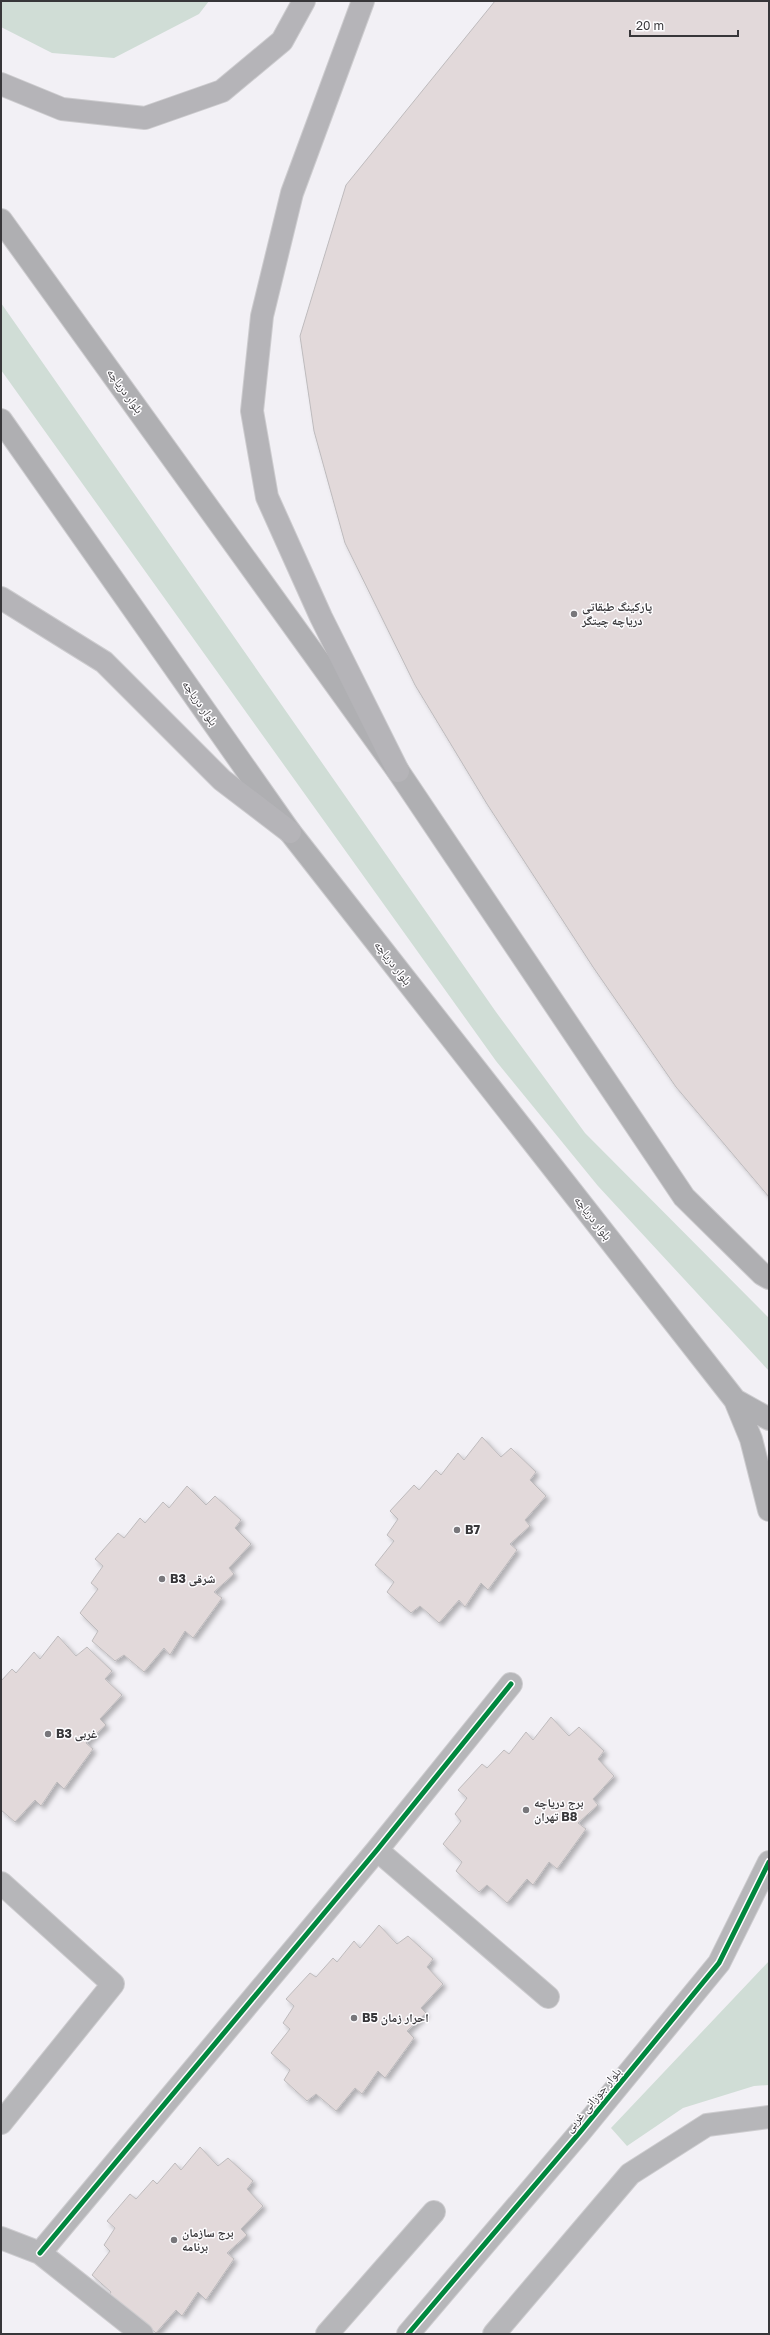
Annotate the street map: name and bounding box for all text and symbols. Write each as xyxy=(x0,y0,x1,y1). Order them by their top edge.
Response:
scale bar xyxy=(630,12,738,38)
text: 20 m xyxy=(636,18,664,33)
street label: بلوار دریاچه xyxy=(104,365,147,416)
place label: پارکینگ طبقاتی دریاچه چیتگر xyxy=(581,599,652,628)
marker: پارکینگ طبقاتی دریاچه چیتگر xyxy=(569,609,579,619)
street label: بلوار دریاچه xyxy=(179,677,222,729)
street label: بلوار دریاچه xyxy=(371,938,415,988)
street label: بلوار دریاچه xyxy=(571,1193,615,1243)
place label: B7 xyxy=(465,1522,480,1537)
marker: B7 xyxy=(452,1525,462,1535)
place label: B3 شرقی xyxy=(170,1571,215,1587)
marker: B3 شرقی xyxy=(157,1574,167,1584)
place label: B3 غربی xyxy=(56,1726,97,1742)
marker: B3 غربی xyxy=(43,1729,53,1739)
place label: برج دریاچه تهران B8 xyxy=(534,1795,584,1825)
marker: برج دریاچه تهران B8 xyxy=(521,1805,531,1815)
place label: B5 احرار زمان xyxy=(362,2010,429,2026)
marker: B5 احرار زمان xyxy=(349,2013,359,2023)
street label: بلوار جوزانی غربی xyxy=(561,2064,624,2135)
place label: برج سازمان برنامه xyxy=(182,2225,234,2254)
marker: برج سازمان برنامه xyxy=(169,2235,179,2245)

